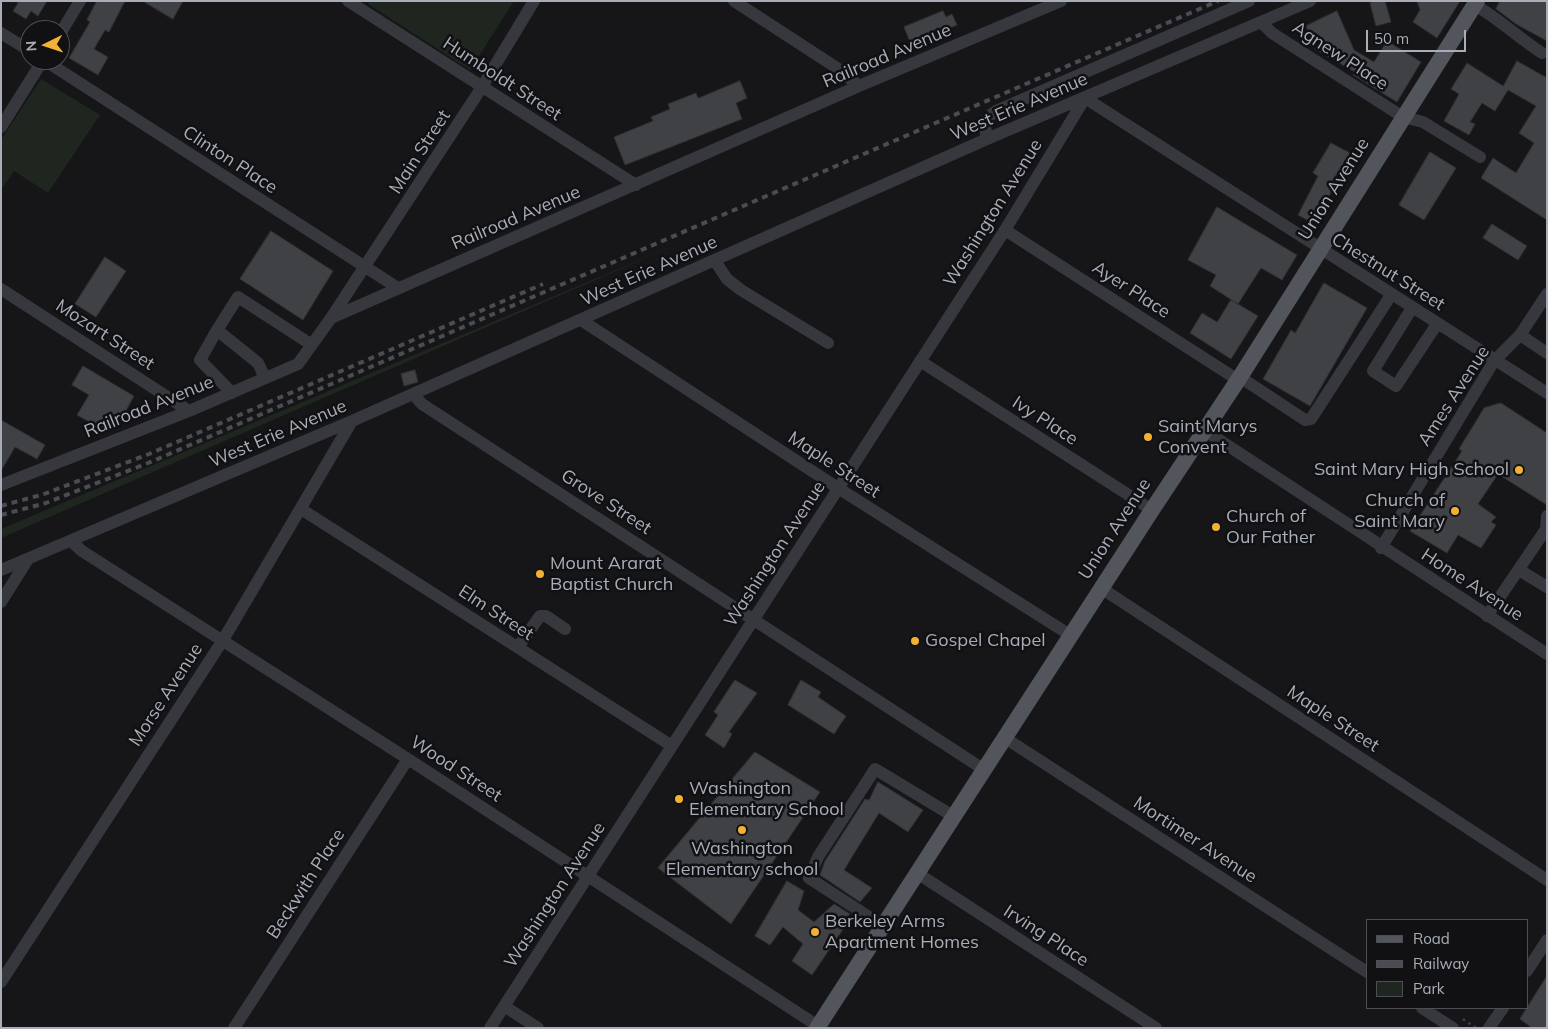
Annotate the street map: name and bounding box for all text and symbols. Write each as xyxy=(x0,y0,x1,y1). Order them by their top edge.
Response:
street label: Agnew Place xyxy=(1288,17,1392,95)
street label: Railroad Avenue xyxy=(820,19,954,93)
north arrow xyxy=(20,20,70,70)
scale bar xyxy=(1368,20,1468,52)
text: 50 m xyxy=(1374,29,1409,48)
street label: Humboldt Street xyxy=(439,33,565,125)
text: N xyxy=(22,40,40,52)
street label: West Erie Avenue xyxy=(947,68,1091,146)
street label: Main Street xyxy=(385,106,455,198)
street label: Clinton Place xyxy=(179,121,281,199)
street label: Union Avenue xyxy=(1294,134,1374,244)
street label: Washington Avenue xyxy=(939,135,1047,291)
street label: Railroad Avenue xyxy=(449,181,583,255)
street label: Chestnut Street xyxy=(1327,229,1449,315)
street label: West Erie Avenue xyxy=(577,231,721,311)
street label: Ayer Place xyxy=(1088,257,1174,323)
street label: Mozart Street xyxy=(52,295,158,375)
street label: Ames Avenue xyxy=(1414,342,1494,450)
street label: Railroad Avenue xyxy=(81,371,217,443)
street label: Ivy Place xyxy=(1008,392,1082,450)
street label: West Erie Avenue xyxy=(206,395,350,473)
place label: Saint Marys Convent xyxy=(1158,416,1257,458)
street label: Maple Street xyxy=(784,427,884,503)
marker: Saint Marys Convent xyxy=(1142,431,1154,443)
place label: Saint Mary High School xyxy=(1314,459,1509,481)
marker: Saint Mary High School xyxy=(1513,464,1525,476)
street label: Grove Street xyxy=(557,465,655,539)
street label: Union Avenue xyxy=(1074,474,1156,584)
street label: Washington Avenue xyxy=(720,477,830,631)
place label: Church of Saint Mary xyxy=(1354,490,1445,532)
marker: Church of Saint Mary xyxy=(1449,505,1461,517)
place label: Church of Our Father xyxy=(1226,506,1315,548)
marker: Church of Our Father xyxy=(1210,521,1222,533)
street label: Home Avenue xyxy=(1417,544,1527,626)
place label: Mount Ararat Baptist Church xyxy=(550,553,673,596)
marker: Mount Ararat Baptist Church xyxy=(534,568,546,580)
street label: Elm Street xyxy=(454,581,538,645)
place label: Gospel Chapel xyxy=(925,630,1045,652)
marker: Gospel Chapel xyxy=(909,635,921,647)
street label: Morse Avenue xyxy=(125,640,207,750)
street label: Maple Street xyxy=(1283,681,1383,757)
street label: Wood Street xyxy=(406,731,506,807)
place label: Washington Elementary School xyxy=(689,778,844,821)
street label: Mortimer Avenue xyxy=(1129,792,1261,888)
marker: Washington Elementary School xyxy=(673,793,685,805)
street label: Washington Avenue xyxy=(500,818,610,972)
marker: Washington Elementary school xyxy=(736,824,748,836)
street label: Beckwith Place xyxy=(262,825,350,943)
place label: Washington Elementary school xyxy=(666,838,818,881)
street label: Irving Place xyxy=(999,901,1093,971)
place label: Berkeley Arms Apartment Homes xyxy=(825,911,979,954)
legend xyxy=(1366,919,1528,1009)
marker: Berkeley Arms Apartment Homes xyxy=(809,926,821,938)
text: Road xyxy=(1413,929,1450,948)
text: Railway xyxy=(1413,954,1469,973)
text: Park xyxy=(1413,979,1445,998)

